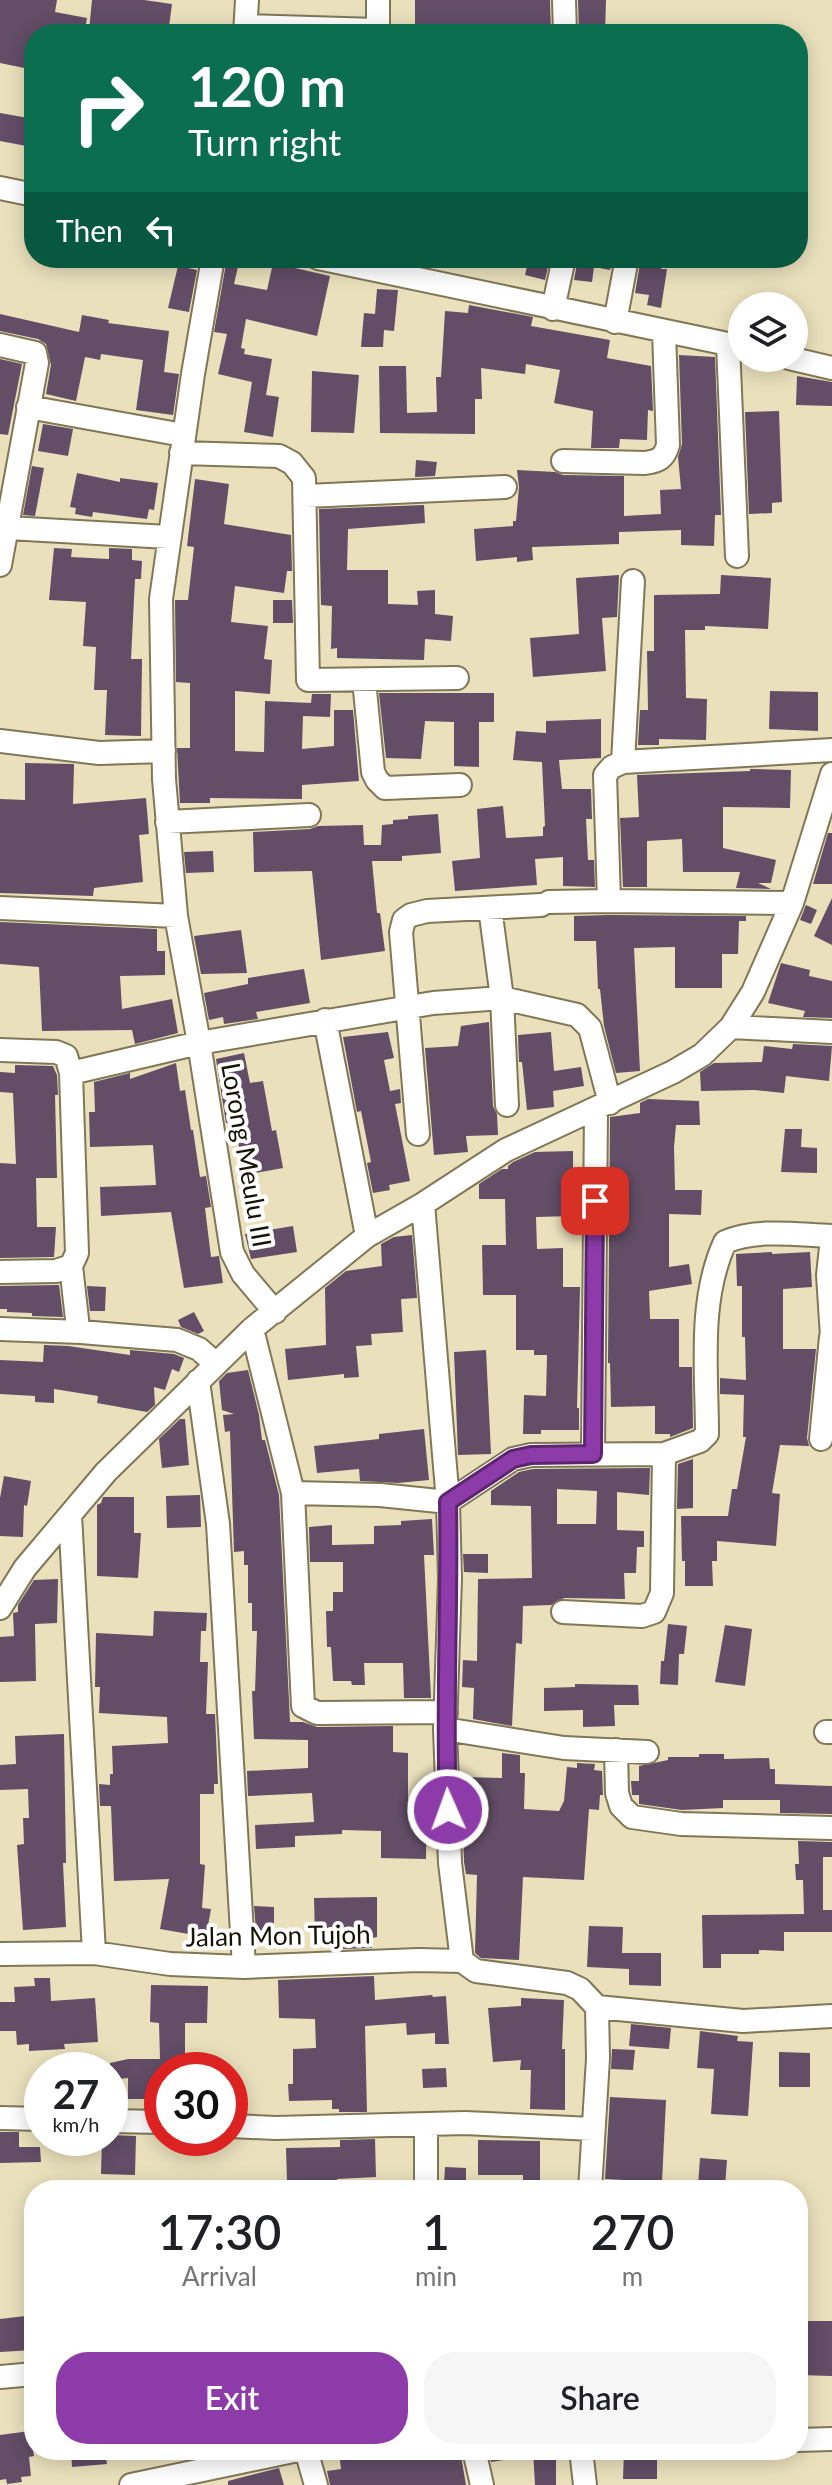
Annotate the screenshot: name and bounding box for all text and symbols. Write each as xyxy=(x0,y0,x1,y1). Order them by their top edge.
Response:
text: 120 m xyxy=(188,52,346,119)
icon: right xyxy=(56,56,160,160)
text: Turn right xyxy=(188,120,341,164)
icon: left xyxy=(139,208,183,252)
text: Then xyxy=(56,212,123,248)
map controls xyxy=(728,292,808,372)
button: layers xyxy=(728,292,808,372)
street label: Lorong Meulu III xyxy=(215,1060,279,1250)
pin xyxy=(561,1167,629,1235)
icon: arrive xyxy=(573,1179,617,1223)
position arrow xyxy=(406,1768,490,1852)
street label: Jalan Mon Tujoh xyxy=(185,1917,371,1953)
speed limit sign: 30 xyxy=(144,2052,248,2156)
text: 27 xyxy=(53,2070,99,2118)
text: km/h xyxy=(53,2112,99,2136)
text: 17:30 xyxy=(158,2203,281,2260)
text: 1 xyxy=(422,2203,450,2260)
text: 270 xyxy=(591,2203,674,2260)
text: Arrival xyxy=(182,2260,257,2292)
text: min xyxy=(415,2260,457,2292)
text: m xyxy=(622,2260,643,2292)
button: Exit xyxy=(56,2352,408,2444)
button: Share xyxy=(424,2352,776,2444)

